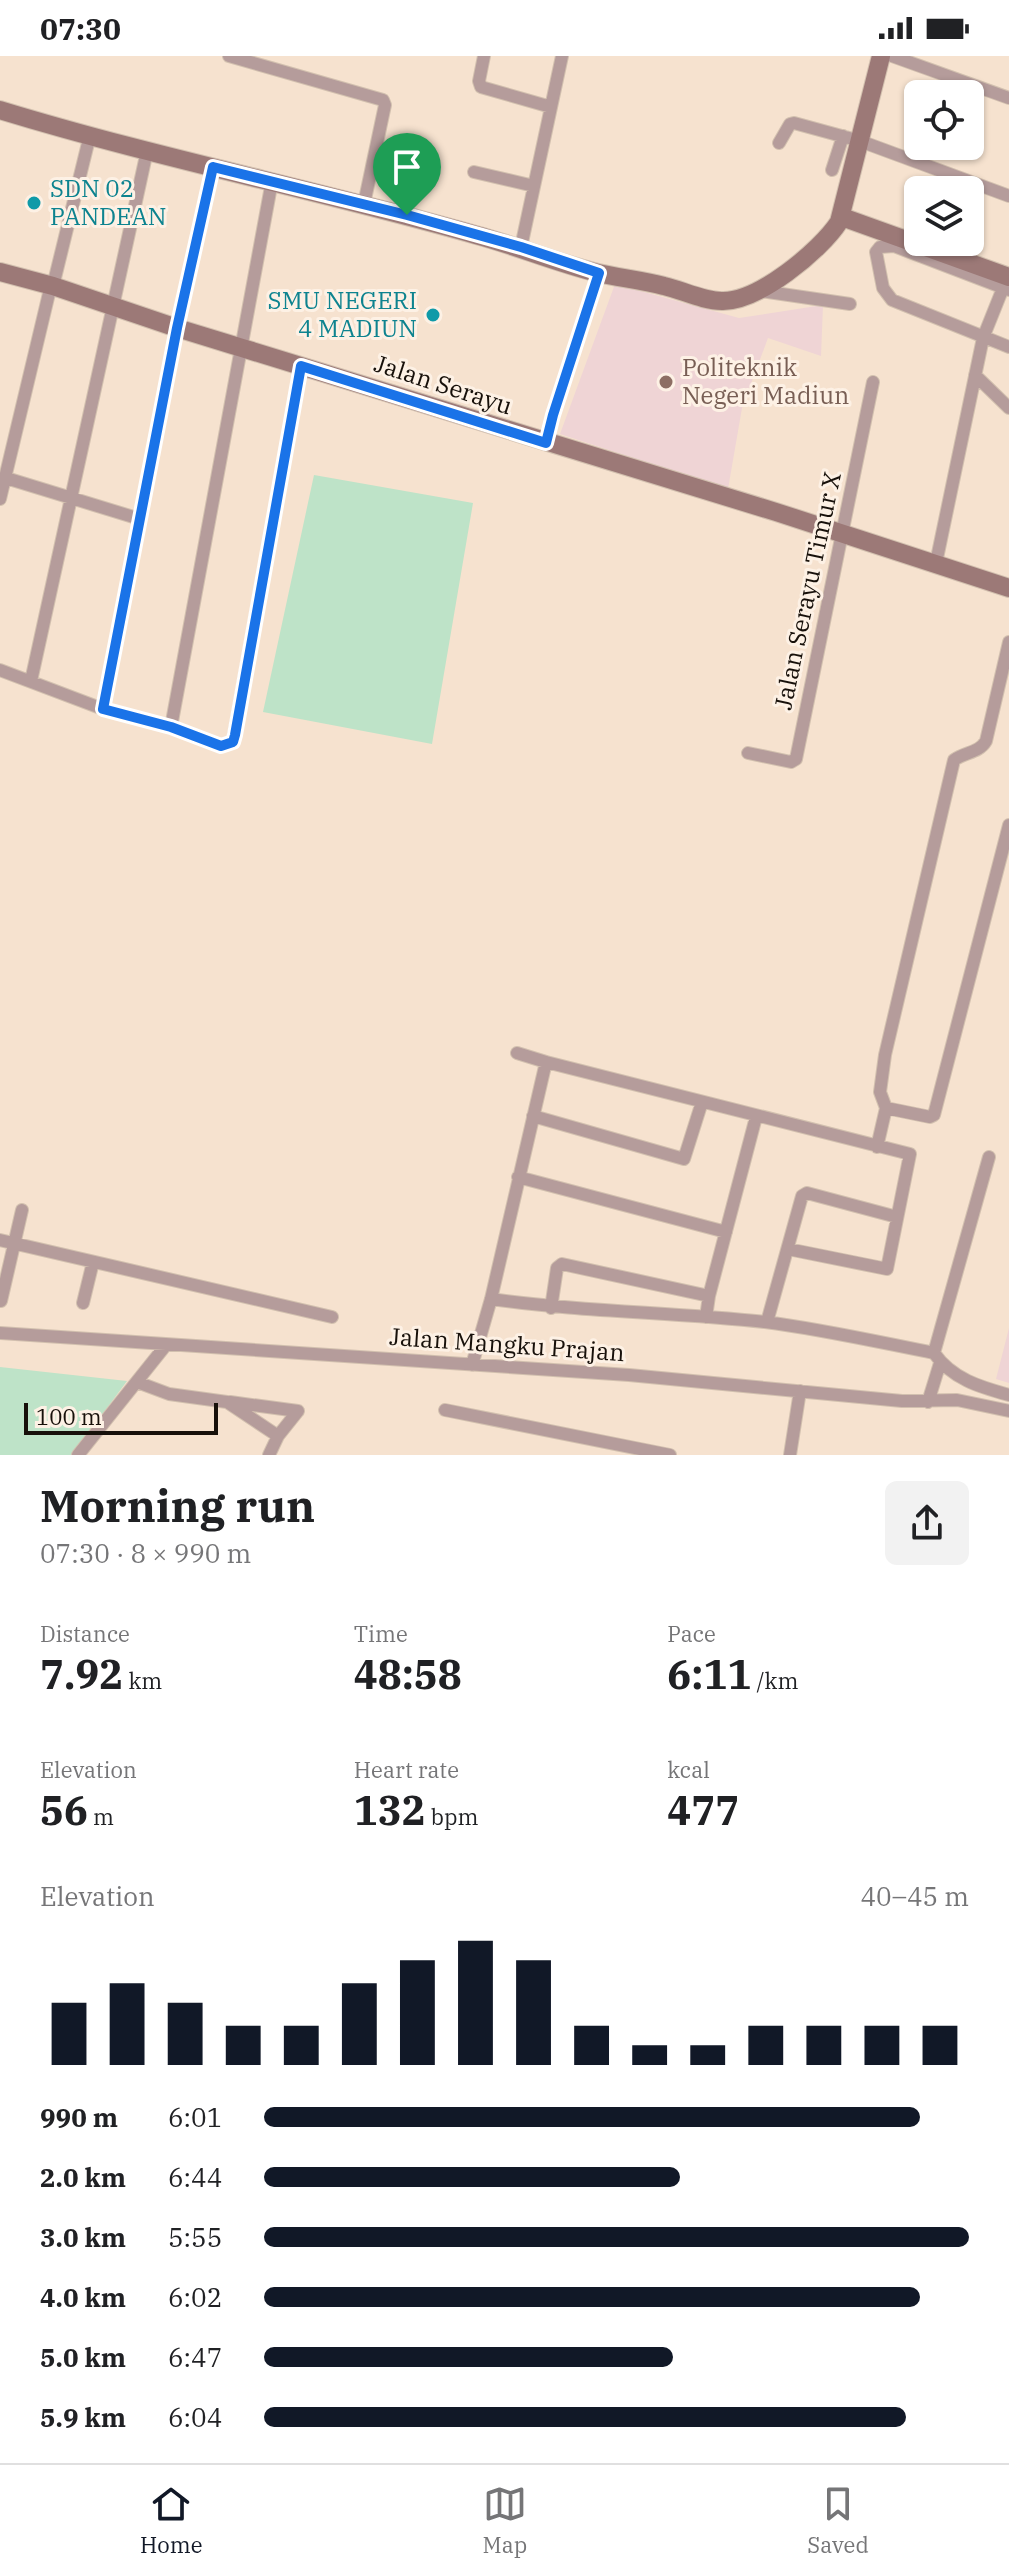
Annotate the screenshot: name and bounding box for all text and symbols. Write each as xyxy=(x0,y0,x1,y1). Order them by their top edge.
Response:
text: 07:30 xyxy=(40,9,121,48)
map controls xyxy=(904,80,984,256)
button: locate xyxy=(904,80,984,160)
pin xyxy=(373,133,441,215)
icon: arrive xyxy=(385,145,429,189)
place label: SDN 02 PANDEAN xyxy=(50,172,167,232)
button: layers xyxy=(904,176,984,256)
marker: SDN 02 PANDEAN xyxy=(25,194,43,212)
place label: SMU NEGERI 4 MADIUN xyxy=(268,284,417,344)
marker: SMU NEGERI 4 MADIUN xyxy=(424,306,442,324)
street label: Jalan Serayu xyxy=(370,347,517,421)
place label: Politeknik Negeri Madiun xyxy=(682,351,849,411)
marker: Politeknik Negeri Madiun xyxy=(657,373,675,391)
street label: Jalan Serayu Timur X xyxy=(766,469,848,713)
street label: Jalan Mangku Prajan xyxy=(388,1320,626,1368)
scale bar xyxy=(24,1399,218,1435)
text: 100 m xyxy=(36,1402,102,1431)
text: Morning run xyxy=(40,1477,315,1534)
button: share xyxy=(885,1481,969,1565)
text: 07:30 · 8 × 990 m xyxy=(40,1536,251,1570)
text: Distance xyxy=(40,1619,130,1648)
text: Time xyxy=(354,1619,408,1648)
text: Pace xyxy=(667,1619,716,1648)
text: 7.92 xyxy=(40,1648,123,1700)
text: 48:58 xyxy=(354,1648,462,1700)
text: 6:11 xyxy=(667,1648,751,1700)
text: km xyxy=(123,1666,162,1695)
text: /km xyxy=(751,1666,798,1695)
text: Elevation xyxy=(40,1755,137,1784)
text: Heart rate xyxy=(354,1755,459,1784)
text: kcal xyxy=(667,1755,710,1784)
text: 56 xyxy=(40,1784,88,1836)
text: 132 xyxy=(354,1784,426,1836)
text: 477 xyxy=(667,1784,739,1836)
text: m xyxy=(88,1802,114,1831)
text: bpm xyxy=(426,1802,478,1831)
text: Elevation xyxy=(40,1879,155,1913)
text: 40–45 m xyxy=(861,1879,969,1913)
text: 990 m xyxy=(40,2100,118,2134)
text: 6:01 xyxy=(168,2100,222,2134)
text: 2.0 km xyxy=(40,2160,126,2194)
text: 6:44 xyxy=(168,2160,222,2194)
text: 3.0 km xyxy=(40,2220,126,2254)
text: 5:55 xyxy=(168,2220,222,2254)
text: 4.0 km xyxy=(40,2280,126,2314)
text: 6:02 xyxy=(168,2280,222,2314)
text: 5.0 km xyxy=(40,2340,126,2374)
text: 6:47 xyxy=(168,2340,222,2374)
text: 5.9 km xyxy=(40,2400,126,2434)
text: 6:04 xyxy=(168,2400,222,2434)
tab: Home xyxy=(140,2482,203,2559)
tab: Map xyxy=(483,2482,527,2559)
tab: Saved xyxy=(807,2482,869,2559)

